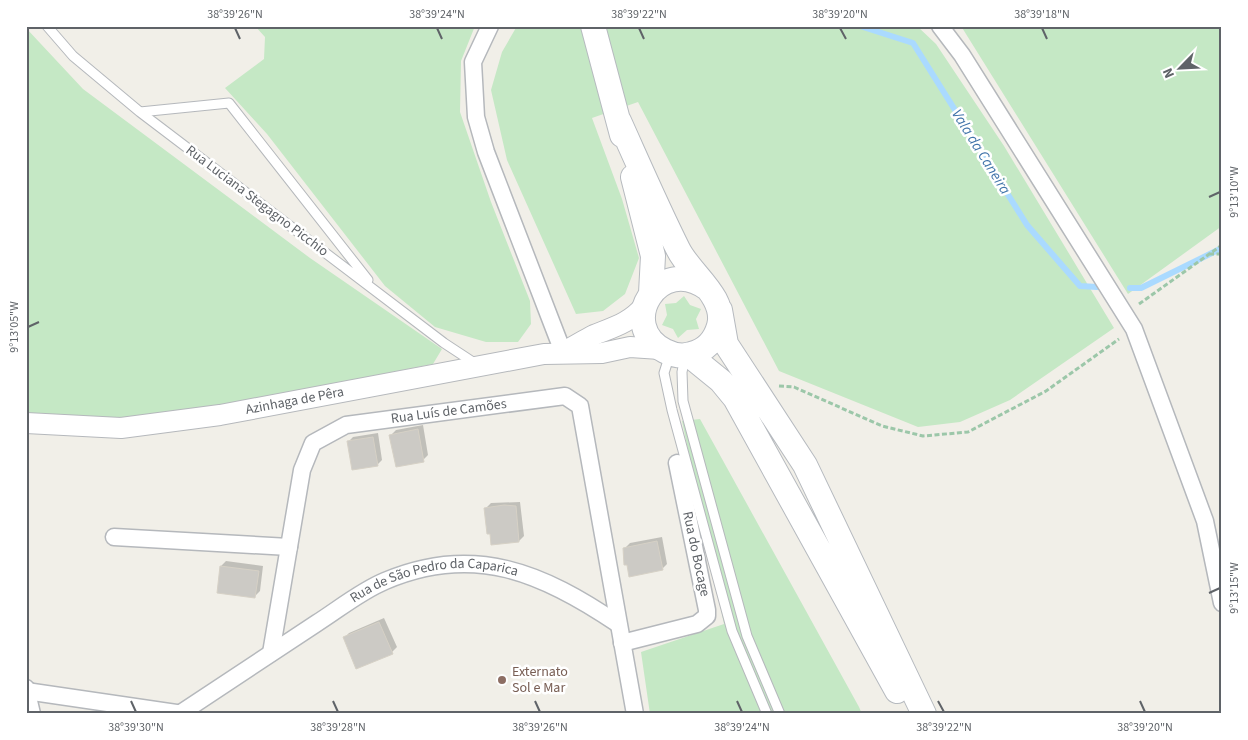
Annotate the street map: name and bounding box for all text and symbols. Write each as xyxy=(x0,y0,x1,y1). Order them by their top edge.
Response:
text: 38°39'26"N xyxy=(207,6,263,23)
text: 38°39'24"N xyxy=(409,6,465,23)
text: 38°39'22"N xyxy=(611,6,667,23)
text: 38°39'20"N xyxy=(812,6,868,23)
text: 38°39'18"N xyxy=(1014,6,1070,23)
north arrow xyxy=(1156,42,1206,92)
text: N xyxy=(1158,65,1180,81)
water label: Vala da Caneira xyxy=(946,105,1016,199)
street label: Rua Luciana Stegagno Picchio xyxy=(181,141,333,261)
text: 9°13'10"W xyxy=(1226,166,1243,218)
text: 9°13'05"W xyxy=(6,301,23,353)
street label: Azinhaga de Pêra xyxy=(244,382,346,420)
street label: Rua Luís de Camões xyxy=(390,394,508,429)
street label: Rua do Bocage xyxy=(677,510,715,598)
street label: Rua de São Pedro da Caparica xyxy=(346,554,521,608)
text: 9°13'15"W xyxy=(1226,562,1243,614)
place label: Externato Sol e Mar xyxy=(512,662,568,698)
marker: Externato Sol e Mar xyxy=(496,674,508,686)
text: 38°39'30"N xyxy=(108,719,164,736)
text: 38°39'28"N xyxy=(310,719,366,736)
text: 38°39'26"N xyxy=(512,719,568,736)
text: 38°39'24"N xyxy=(714,719,770,736)
text: 38°39'22"N xyxy=(916,719,972,736)
text: 38°39'20"N xyxy=(1117,719,1173,736)

